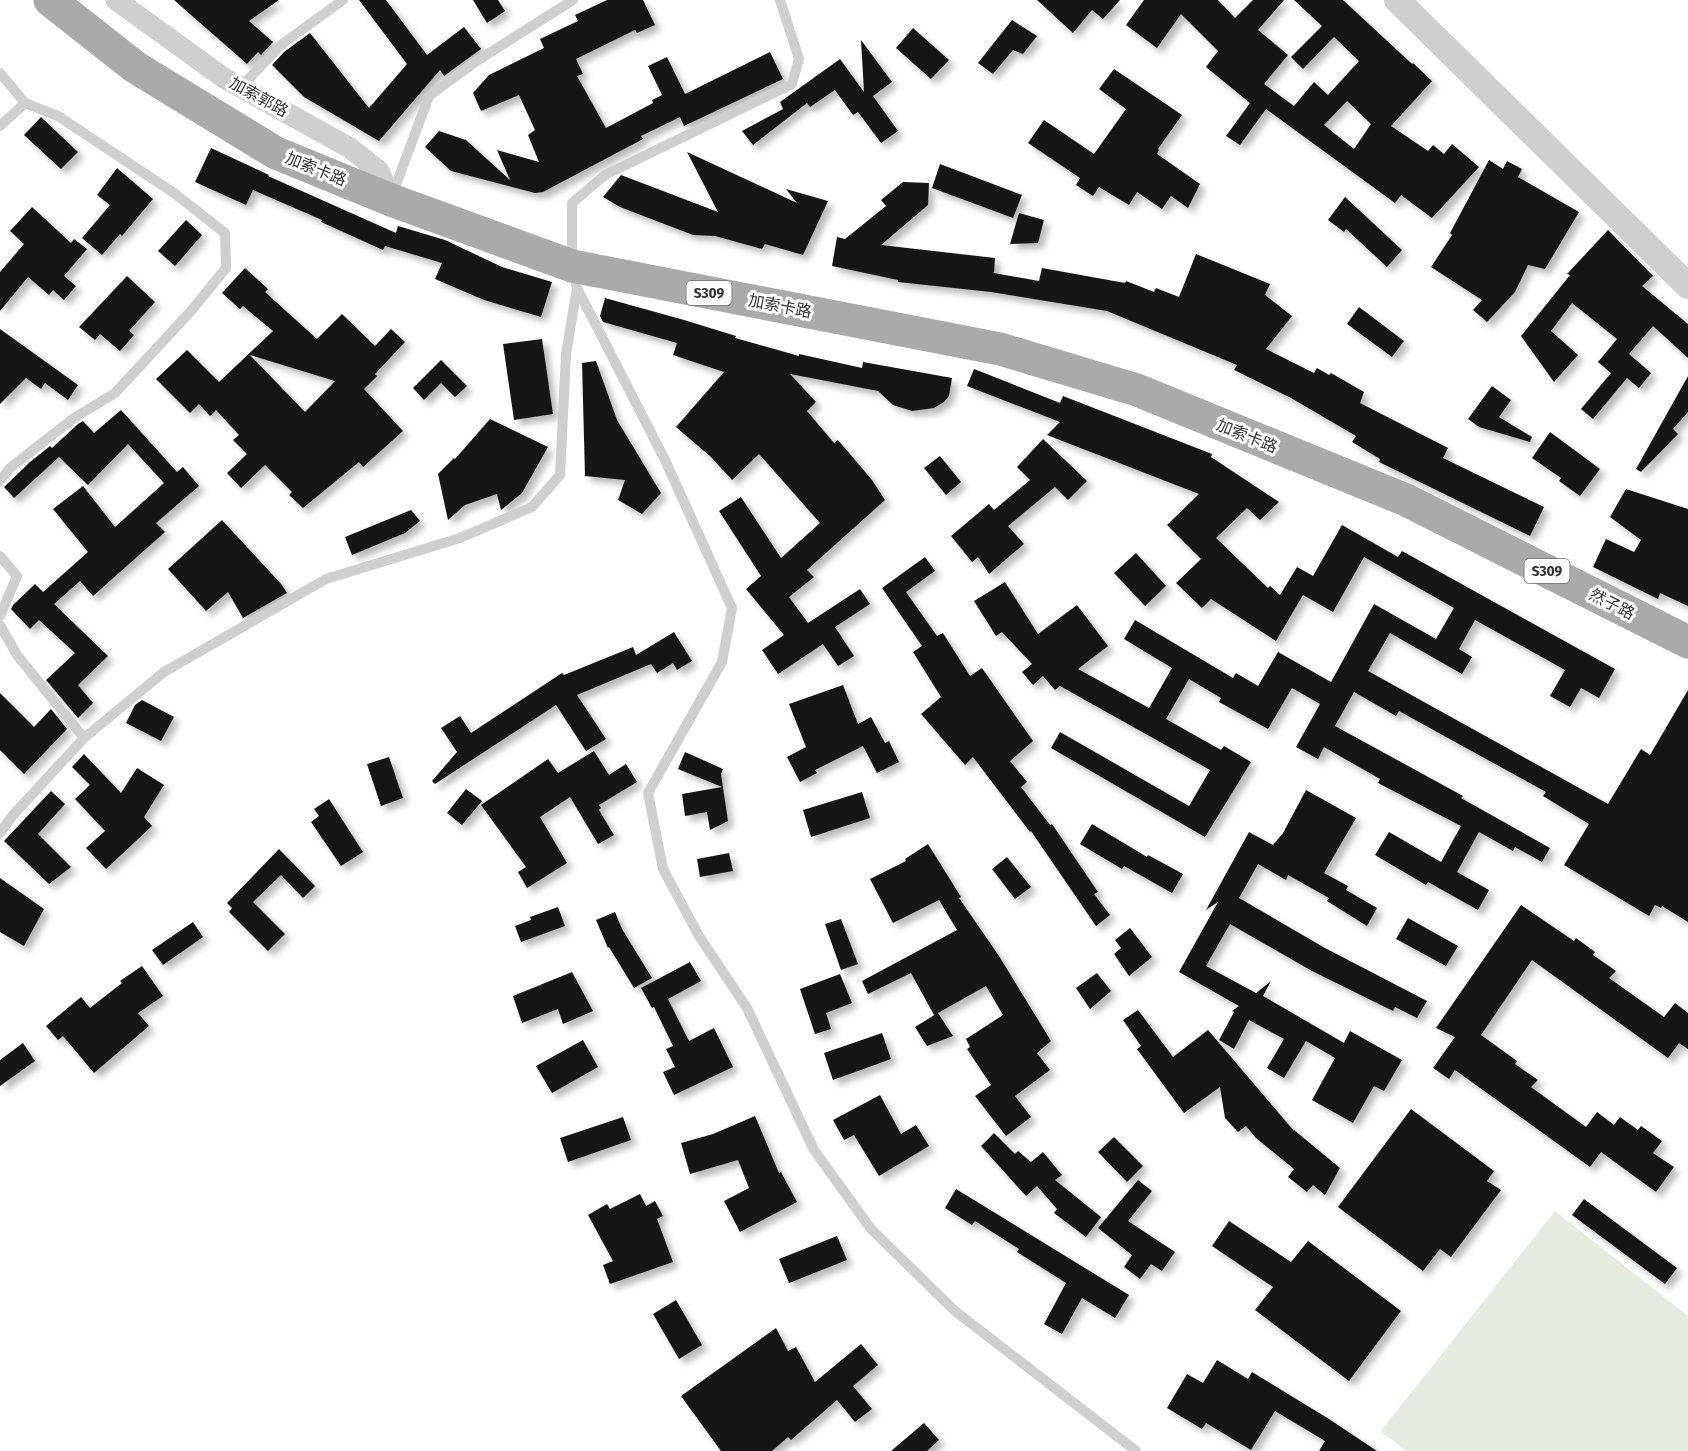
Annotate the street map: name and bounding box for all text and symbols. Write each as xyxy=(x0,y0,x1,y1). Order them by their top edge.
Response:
street label: 加索郭路 xyxy=(226,73,292,121)
street label: 加索卡路 xyxy=(283,148,349,190)
road number: S309 xyxy=(686,281,732,305)
street label: 加索卡路 xyxy=(747,291,813,321)
street label: 加索卡路 xyxy=(1214,415,1280,457)
road number: S309 xyxy=(1524,559,1570,583)
street label: 然子路 xyxy=(1586,585,1638,623)

